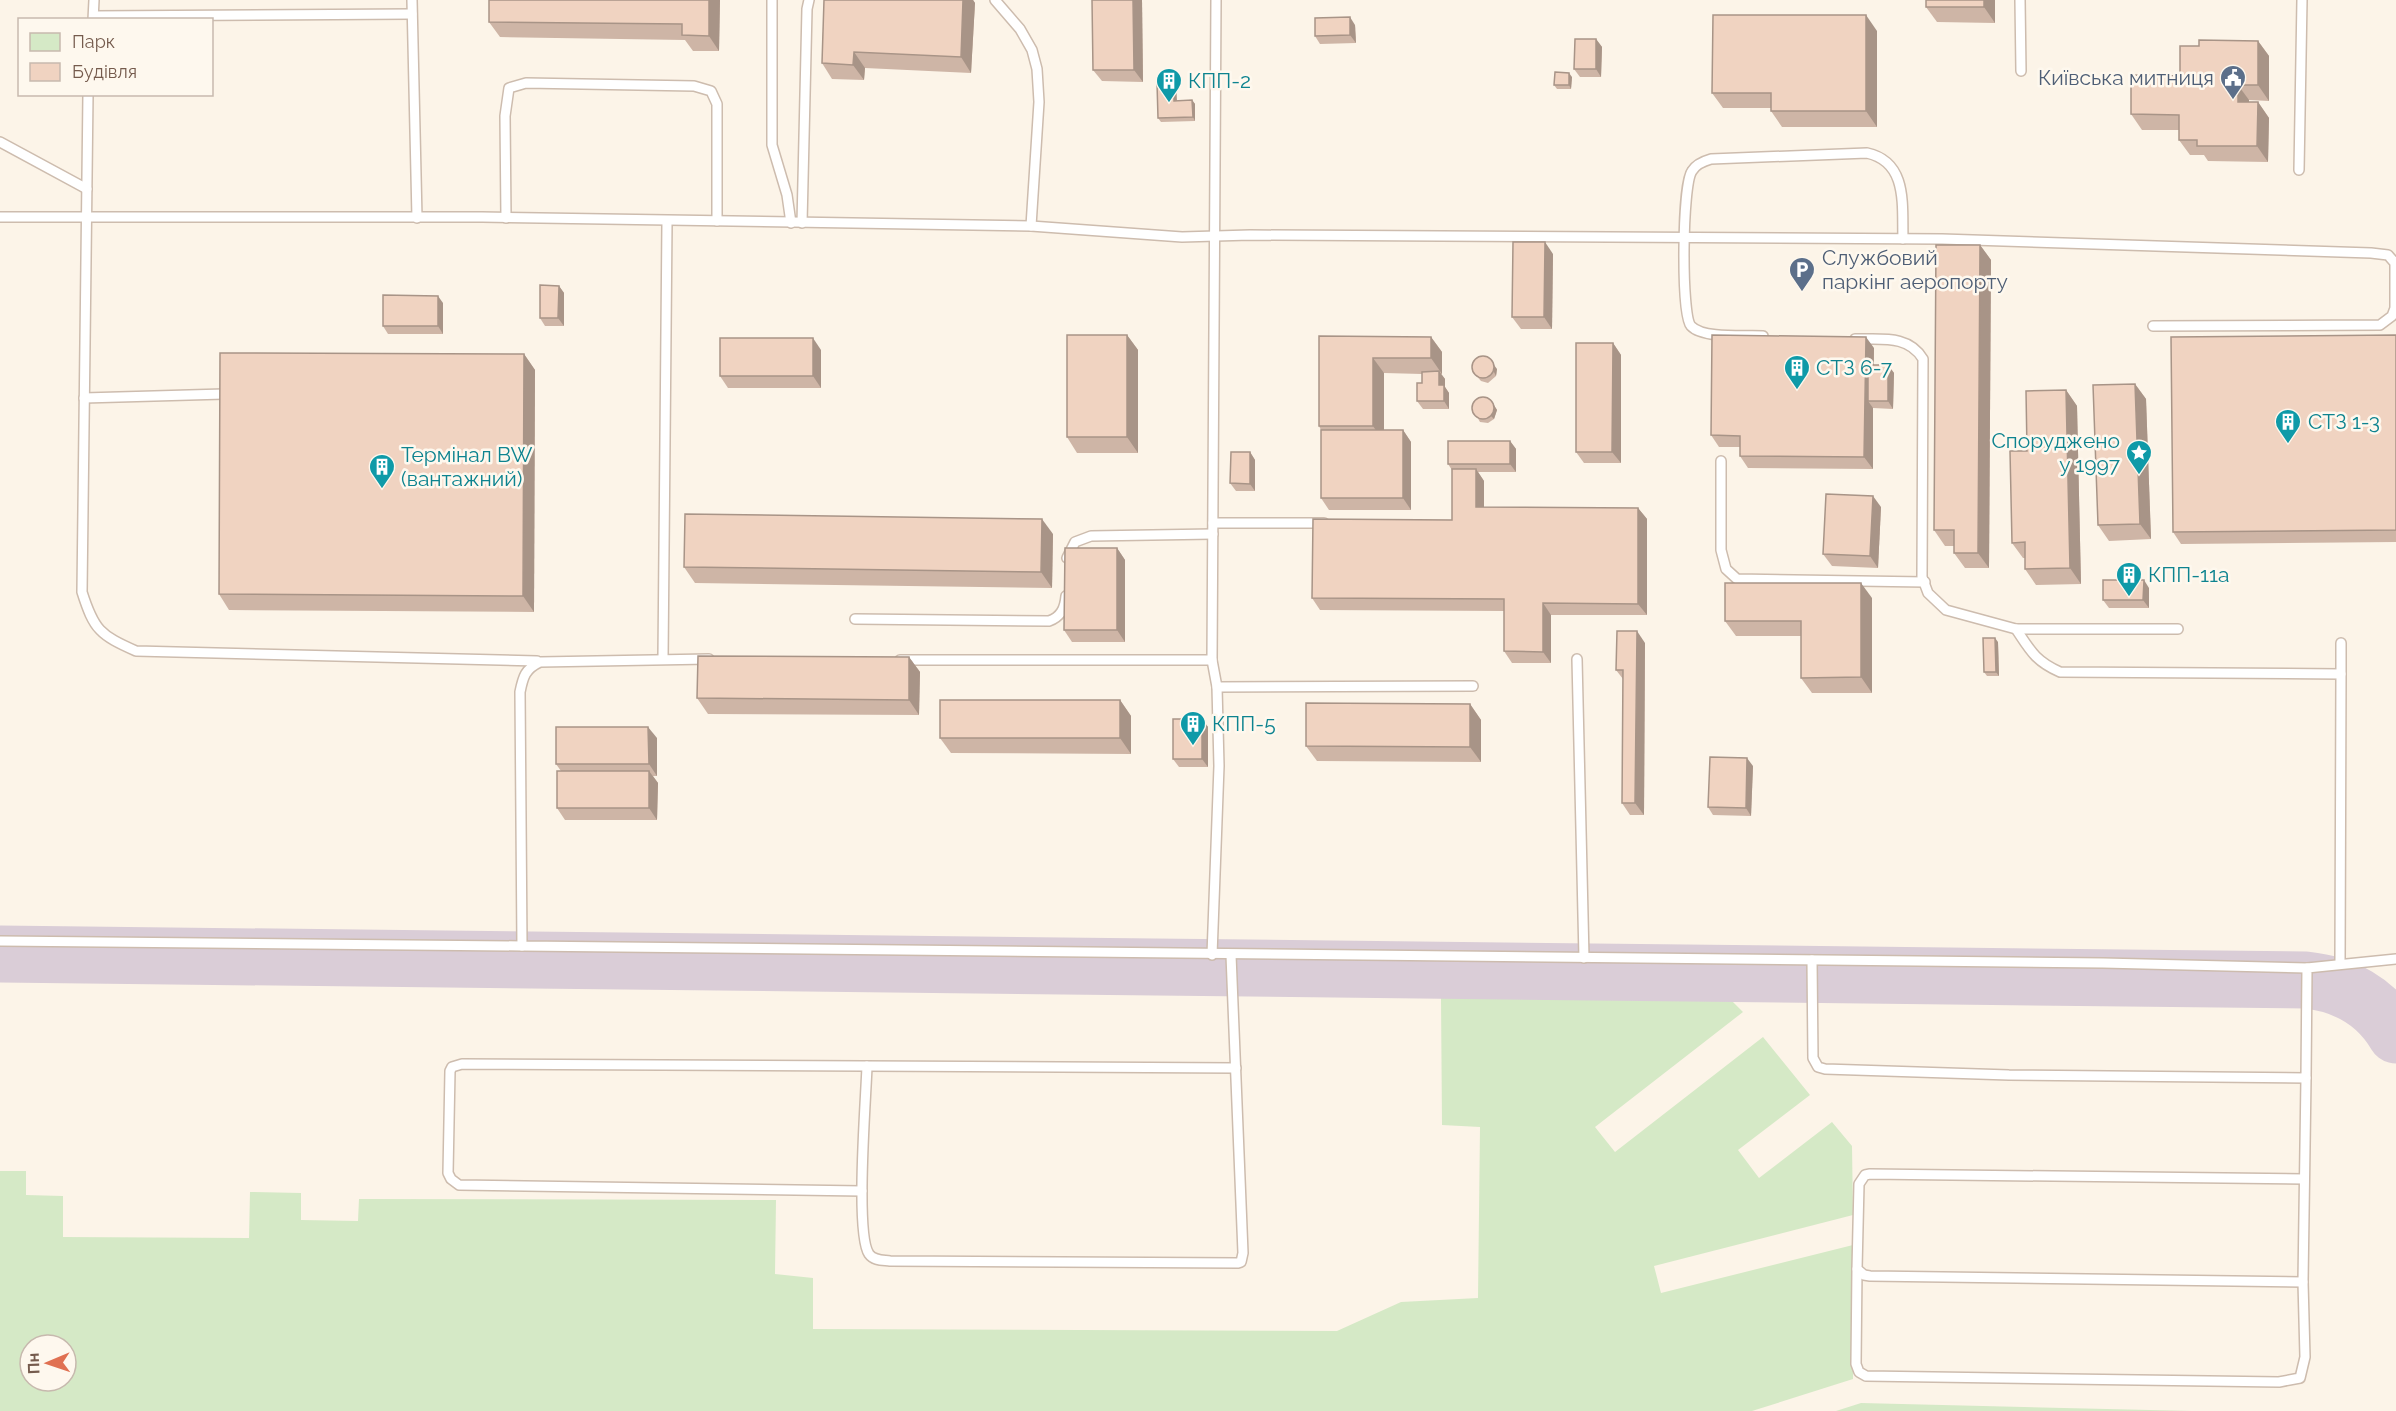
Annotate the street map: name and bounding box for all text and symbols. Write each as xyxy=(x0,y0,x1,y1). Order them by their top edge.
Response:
legend xyxy=(18,18,213,96)
text: Парк xyxy=(72,31,115,52)
text: Будівля xyxy=(72,61,137,82)
public building icon: Київська митниця xyxy=(2218,63,2248,101)
place label: Київська митниця xyxy=(2038,65,2214,90)
building icon: КПП-2 xyxy=(1154,66,1184,104)
place label: КПП-2 xyxy=(1188,68,1251,93)
place label: Службовий паркінг аеропорту xyxy=(1822,245,2008,294)
parking icon: Службовий паркінг аеропорту xyxy=(1787,255,1817,293)
building icon: СТЗ 6-7 xyxy=(1782,353,1812,391)
place label: СТЗ 6-7 xyxy=(1816,355,1893,380)
building icon: СТЗ 1-3 xyxy=(2273,407,2303,445)
place label: СТЗ 1-3 xyxy=(2308,409,2380,434)
place label: Споруджено у 1997 xyxy=(1991,428,2121,477)
place icon: Споруджено у 1997 xyxy=(2124,438,2154,476)
place label: Термінал BW (вантажний) xyxy=(401,442,533,491)
building icon: Термінал BW (вантажний) xyxy=(367,452,397,490)
building icon: КПП-11а xyxy=(2114,560,2144,598)
place label: КПП-11а xyxy=(2148,562,2229,587)
building icon: КПП-5 xyxy=(1178,709,1208,747)
place label: КПП-5 xyxy=(1212,711,1276,736)
north arrow xyxy=(18,1333,78,1393)
text: Пн xyxy=(24,1353,43,1374)

